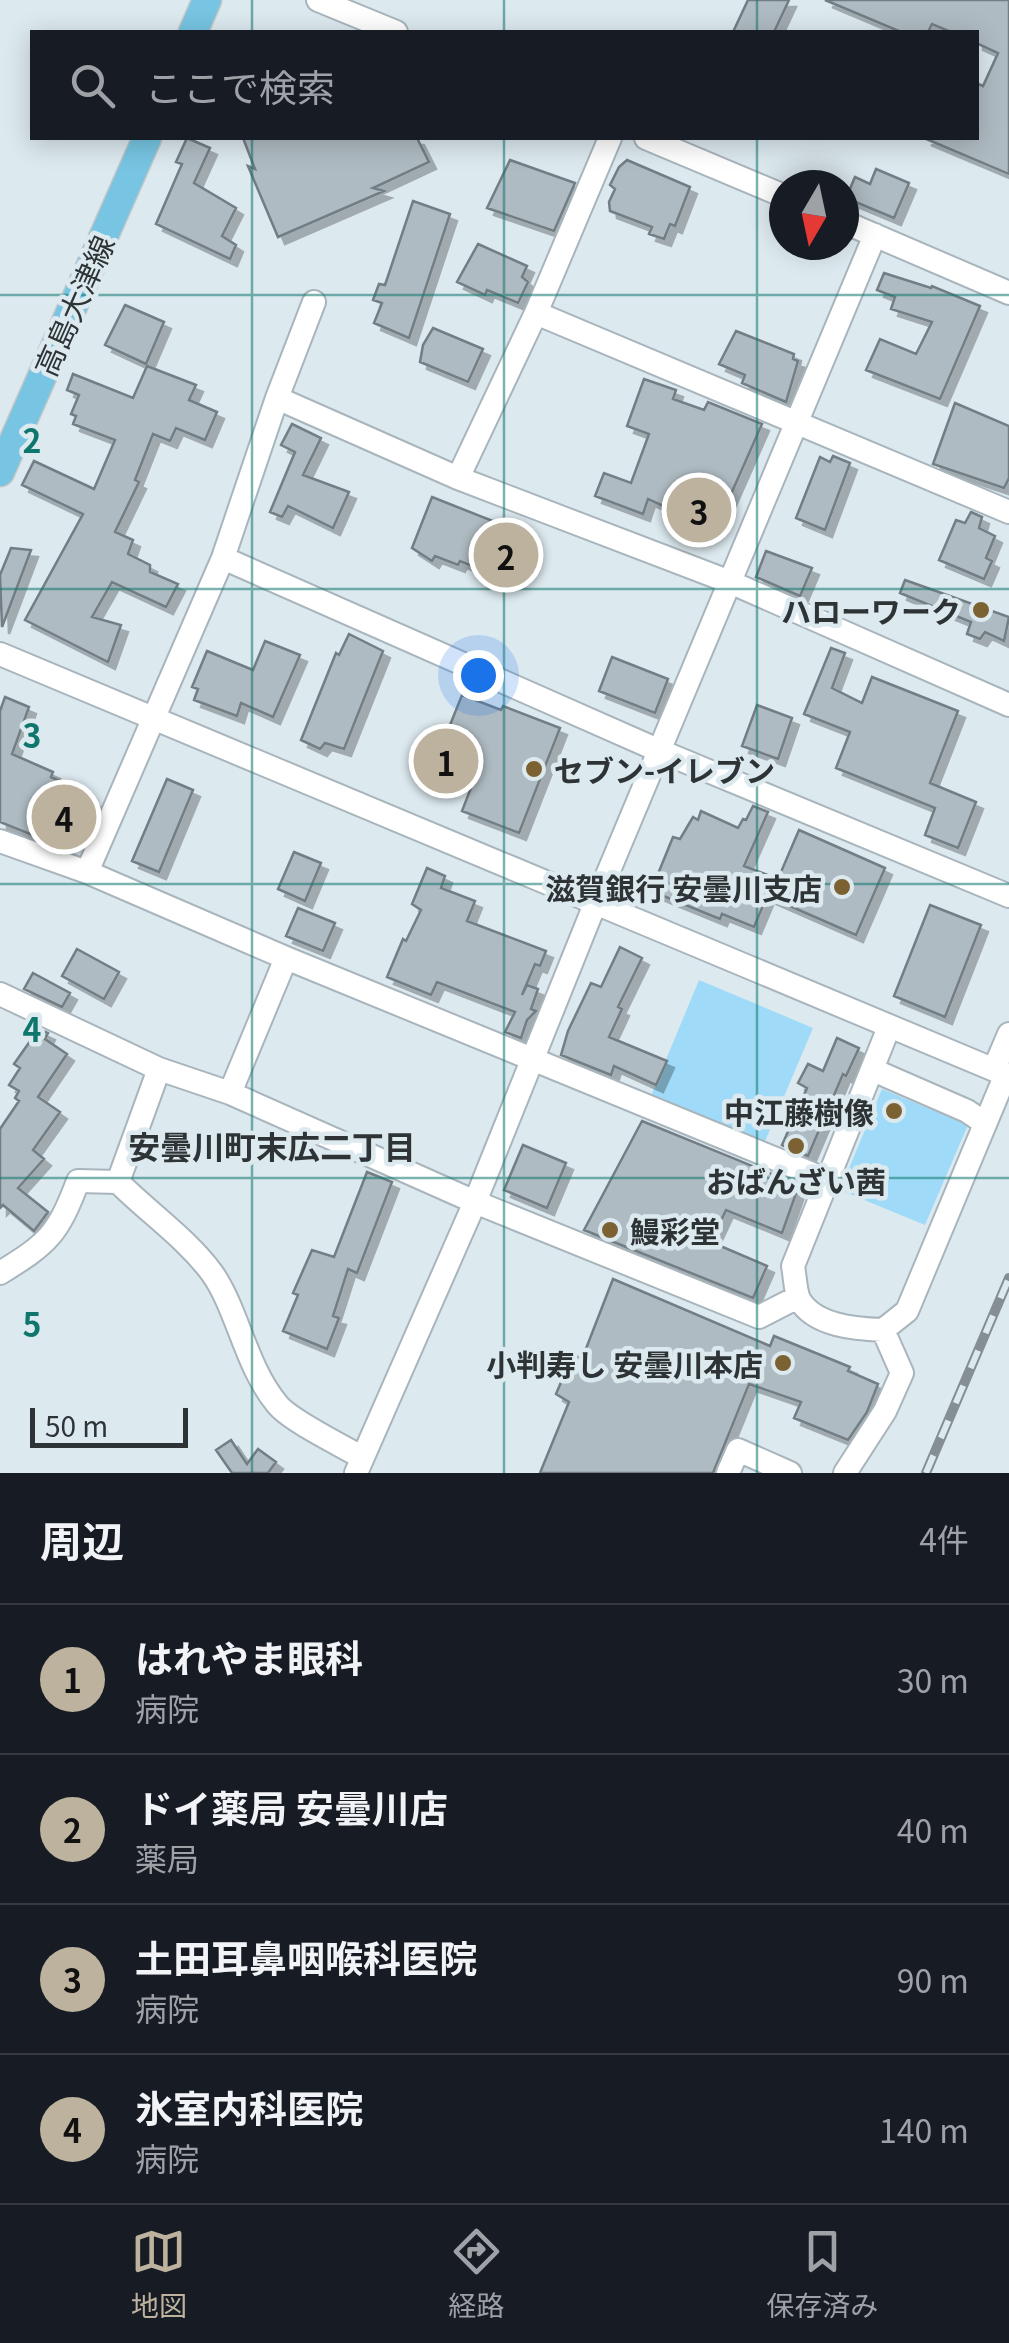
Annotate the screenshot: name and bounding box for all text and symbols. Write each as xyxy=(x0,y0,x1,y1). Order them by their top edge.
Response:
search box xyxy=(30,30,979,140)
icon: search xyxy=(65,58,120,113)
text: ここで検索 xyxy=(145,58,335,113)
north arrow xyxy=(769,170,859,260)
street label: 高島大津線 xyxy=(22,228,124,382)
text: 2 xyxy=(23,416,41,462)
pin: 3 xyxy=(666,472,732,548)
pin: 2 xyxy=(474,518,538,592)
place label: ハローワーク xyxy=(781,588,961,632)
marker: ハローワーク xyxy=(970,599,992,621)
your location xyxy=(453,650,504,701)
text: 3 xyxy=(23,711,41,757)
pin: 1 xyxy=(414,724,478,798)
place label: セブン-イレブン xyxy=(554,747,775,791)
marker: セブン-イレブン xyxy=(523,758,545,780)
pin: 4 xyxy=(32,780,96,854)
place label: 滋賀銀行 安曇川支店 xyxy=(545,865,822,909)
marker: 滋賀銀行 安曇川支店 xyxy=(831,876,853,898)
text: 4 xyxy=(23,1005,41,1051)
place label: 中江藤樹像 xyxy=(724,1089,874,1133)
marker: 中江藤樹像 xyxy=(883,1100,905,1122)
district label: 安曇川町末広二丁目 xyxy=(128,1122,416,1168)
marker: おばんざい茜 xyxy=(785,1135,807,1157)
place label: おばんざい茜 xyxy=(706,1158,886,1202)
place label: 鰻彩堂 xyxy=(630,1208,720,1252)
marker: 鰻彩堂 xyxy=(599,1219,621,1241)
text: 5 xyxy=(23,1300,41,1346)
place label: 小判寿し 安曇川本店 xyxy=(486,1341,763,1385)
marker: 小判寿し 安曇川本店 xyxy=(772,1352,794,1374)
scale bar xyxy=(30,1403,188,1448)
text: 50 m xyxy=(45,1405,108,1445)
text: 周辺 xyxy=(40,1508,124,1569)
text: 4件 xyxy=(919,1515,969,1561)
text: はれやま眼科 xyxy=(135,1629,363,1684)
text: 1 xyxy=(63,1656,82,1702)
text: 30 m xyxy=(897,1656,969,1702)
text: 病院 xyxy=(135,1684,199,1730)
text: ドイ薬局 安曇川店 xyxy=(135,1779,448,1834)
text: 2 xyxy=(63,1806,82,1852)
text: 40 m xyxy=(897,1806,969,1852)
text: 薬局 xyxy=(135,1834,199,1880)
text: 土田耳鼻咽喉科医院 xyxy=(135,1929,477,1984)
text: 3 xyxy=(63,1956,82,2002)
text: 90 m xyxy=(897,1956,969,2002)
text: 病院 xyxy=(135,1984,199,2030)
text: 氷室内科医院 xyxy=(135,2079,363,2134)
text: 4 xyxy=(63,2106,82,2152)
text: 140 m xyxy=(879,2106,969,2152)
text: 病院 xyxy=(135,2134,199,2180)
tab: 地図 xyxy=(131,2224,187,2324)
tab: 経路 xyxy=(448,2224,504,2324)
tab: 保存済み xyxy=(766,2224,878,2324)

